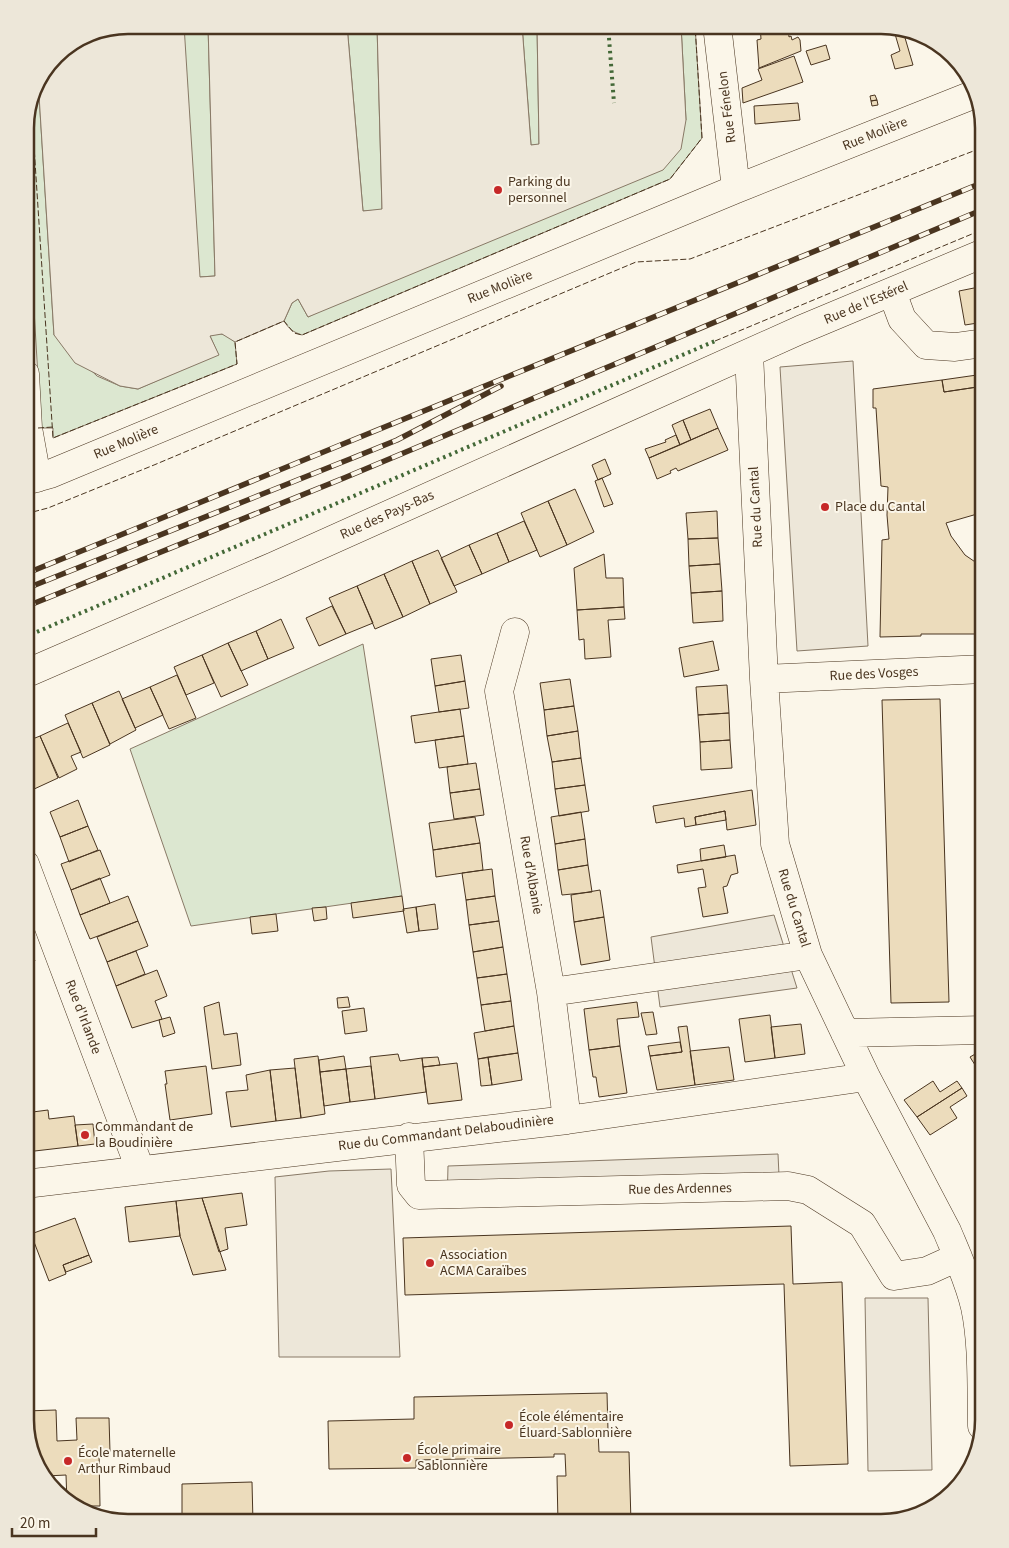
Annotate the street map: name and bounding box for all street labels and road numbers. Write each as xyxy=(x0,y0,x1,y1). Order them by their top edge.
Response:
street label: Rue Fénelon xyxy=(713,70,741,144)
street label: Rue Molière xyxy=(839,112,911,156)
street label: Rue Molière xyxy=(464,265,536,309)
street label: Rue de l'Estérel xyxy=(821,276,912,330)
street label: Rue Molière xyxy=(90,419,162,465)
street label: Rue du Cantal xyxy=(744,465,768,548)
street label: Rue des Pays-Bas xyxy=(337,485,437,545)
street label: Rue des Vosges xyxy=(829,662,919,686)
street label: Rue d'Albanie xyxy=(514,834,548,916)
street label: Rue du Cantal xyxy=(773,866,816,950)
street label: Rue d'Irlande xyxy=(60,977,106,1057)
street label: Rue du Commandant Delaboudinière xyxy=(337,1110,555,1156)
street label: Rue des Ardennes xyxy=(628,1178,732,1200)

